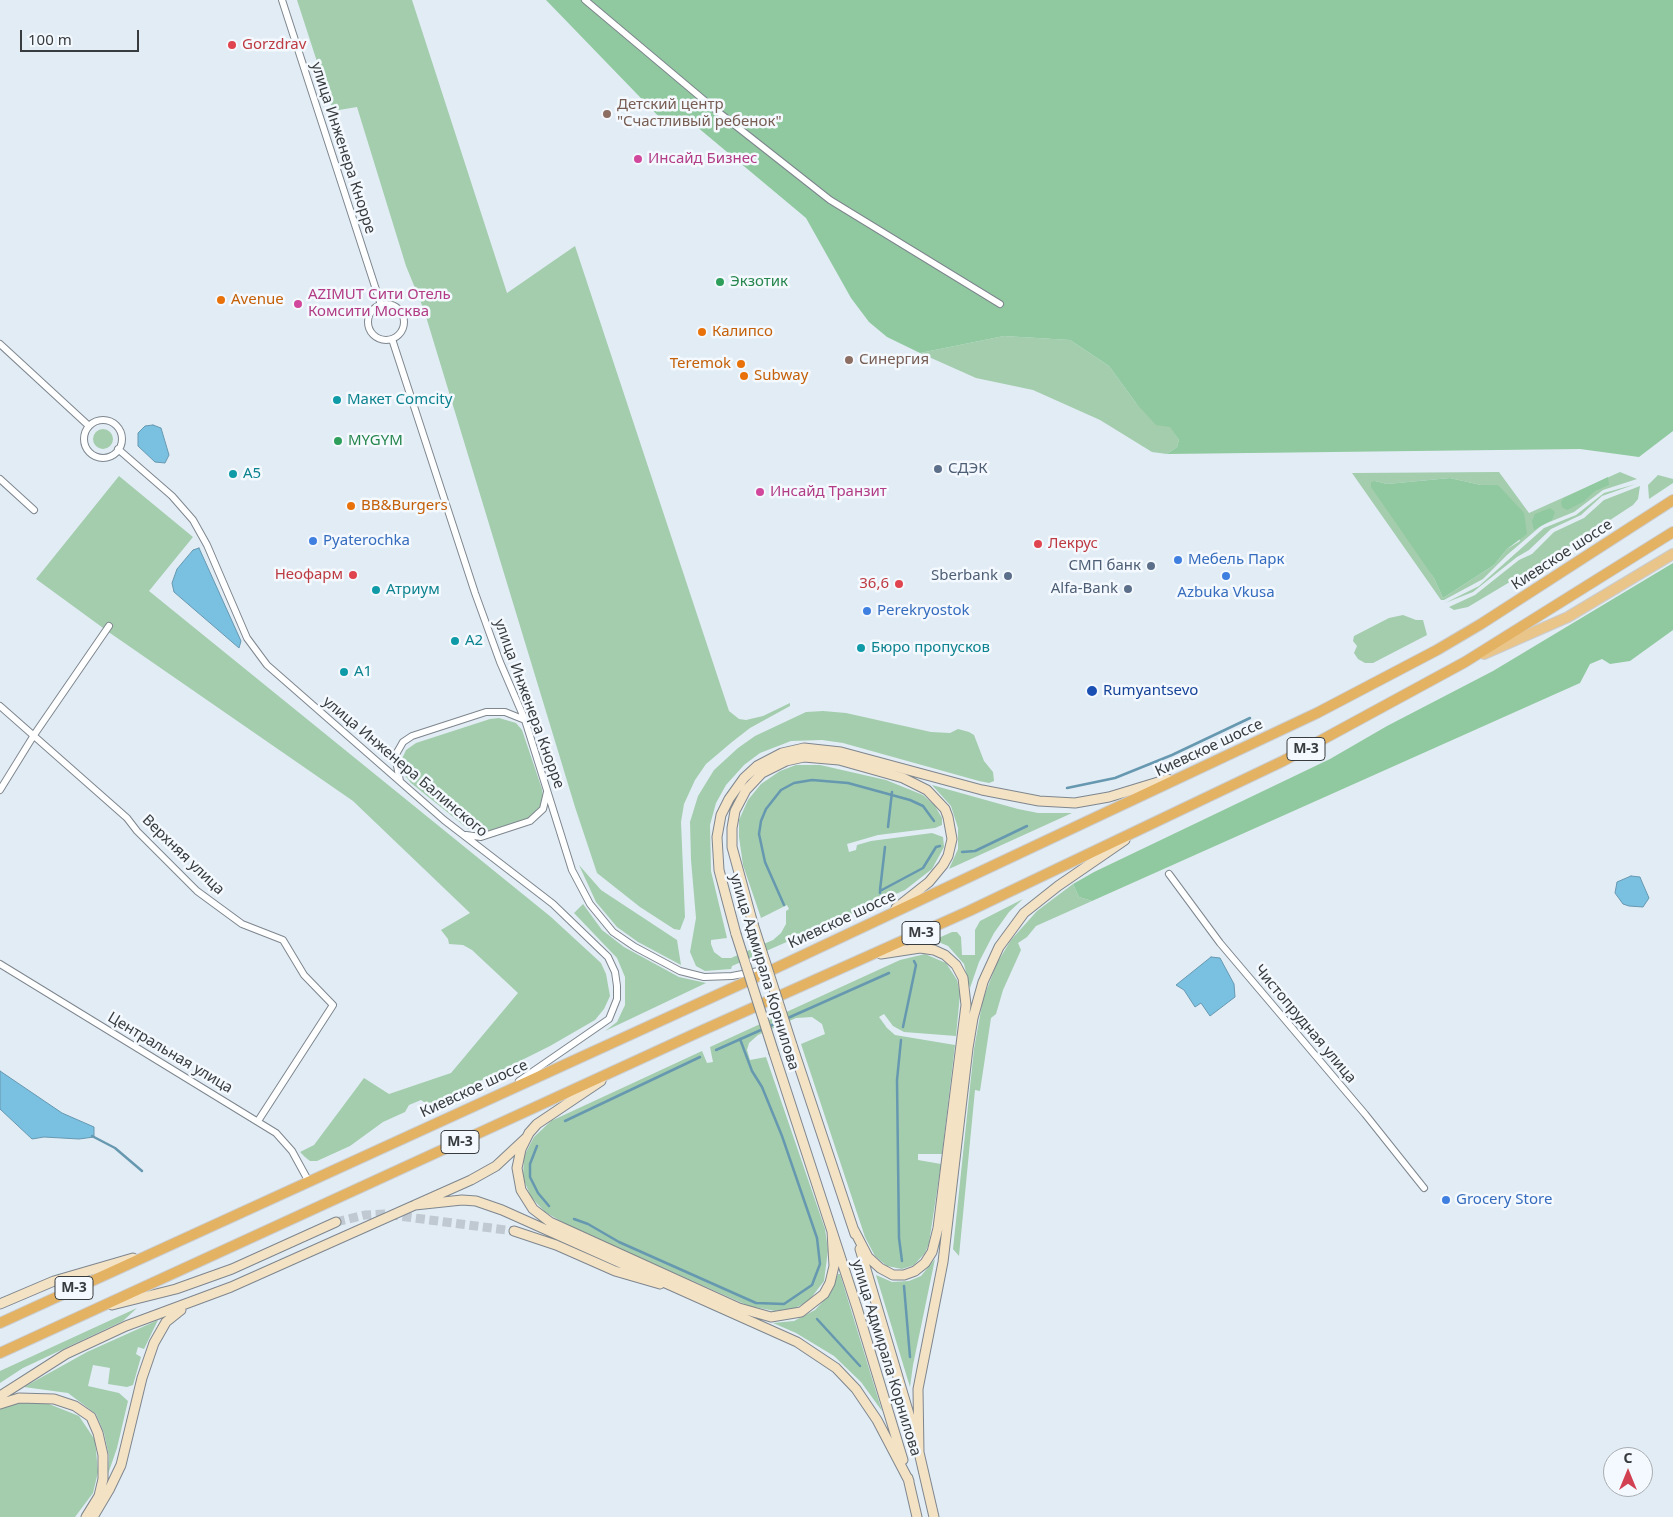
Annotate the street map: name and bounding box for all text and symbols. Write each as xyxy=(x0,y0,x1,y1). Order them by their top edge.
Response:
scale bar xyxy=(22,20,141,52)
text: 100 m xyxy=(28,29,72,49)
place label: Gorzdrav xyxy=(242,36,306,54)
marker: Gorzdrav xyxy=(226,39,238,51)
street label: улица Инженера Кнорре xyxy=(307,60,379,236)
place label: Детский центр "Счастливый ребенок" xyxy=(617,96,782,131)
marker: Детский центр "Счастливый ребенок" xyxy=(601,108,613,120)
place label: Инсайд Бизнес xyxy=(648,150,757,168)
marker: Инсайд Бизнес xyxy=(632,153,644,165)
place label: Экзотик xyxy=(730,273,788,291)
marker: Экзотик xyxy=(714,276,726,288)
place label: AZIMUT Сити Отель Комсити Москва xyxy=(308,286,451,321)
place label: Avenue xyxy=(231,291,284,309)
marker: Avenue xyxy=(215,294,227,306)
marker: AZIMUT Сити Отель Комсити Москва xyxy=(292,298,304,310)
place label: Калипсо xyxy=(712,323,773,341)
marker: Калипсо xyxy=(696,326,708,338)
place label: Синергия xyxy=(859,351,929,369)
marker: Синергия xyxy=(843,354,855,366)
place label: Teremok xyxy=(670,355,731,373)
marker: Teremok xyxy=(735,358,747,370)
place label: Subway xyxy=(754,367,808,385)
marker: Subway xyxy=(738,370,750,382)
place label: Макет Comcity xyxy=(347,391,452,409)
marker: Макет Comcity xyxy=(331,394,343,406)
place label: MYGYM xyxy=(348,432,403,450)
marker: MYGYM xyxy=(332,435,344,447)
place label: СДЭК xyxy=(948,460,988,478)
marker: СДЭК xyxy=(932,463,944,475)
place label: А5 xyxy=(243,465,261,483)
marker: А5 xyxy=(227,468,239,480)
place label: Инсайд Транзит xyxy=(770,483,887,501)
marker: Инсайд Транзит xyxy=(754,486,766,498)
place label: BB&Burgers xyxy=(361,497,448,515)
marker: BB&Burgers xyxy=(345,500,357,512)
street label: Киевское шоссе xyxy=(1508,516,1616,594)
place label: Pyaterochka xyxy=(323,532,410,550)
marker: Pyaterochka xyxy=(307,535,319,547)
place label: Лекрус xyxy=(1048,535,1098,553)
marker: Лекрус xyxy=(1032,538,1044,550)
place label: Мебель Парк xyxy=(1188,551,1284,569)
marker: Мебель Парк xyxy=(1172,554,1184,566)
place label: СМП банк xyxy=(1068,557,1141,575)
marker: СМП банк xyxy=(1145,560,1157,572)
place label: Неофарм xyxy=(275,566,343,584)
place label: Sberbank xyxy=(931,567,998,585)
marker: Неофарм xyxy=(347,569,359,581)
marker: Sberbank xyxy=(1002,570,1014,582)
marker: Azbuka Vkusa xyxy=(1220,570,1232,582)
place label: 36,6 xyxy=(859,575,889,593)
marker: 36,6 xyxy=(893,578,905,590)
place label: Alfa-Bank xyxy=(1051,580,1118,598)
place label: Атриум xyxy=(386,581,440,599)
marker: Alfa-Bank xyxy=(1122,583,1134,595)
marker: Атриум xyxy=(370,584,382,596)
place label: Azbuka Vkusa xyxy=(1177,584,1275,602)
place label: Perekryostok xyxy=(877,602,970,620)
marker: Perekryostok xyxy=(861,605,873,617)
street label: улица Инженера Кнорре xyxy=(490,617,568,791)
place label: А2 xyxy=(465,632,483,650)
marker: А2 xyxy=(449,635,461,647)
place label: Бюро пропусков xyxy=(871,639,990,657)
marker: Бюро пропусков xyxy=(855,642,867,654)
place label: А1 xyxy=(354,663,372,681)
marker: А1 xyxy=(338,666,350,678)
place label: Rumyantsevo xyxy=(1103,682,1198,700)
marker: Rumyantsevo xyxy=(1085,684,1099,698)
street label: улица Инженера Балинского xyxy=(319,693,491,841)
street label: Киевское шоссе xyxy=(1152,715,1266,781)
road number: М-3 xyxy=(1287,738,1325,761)
street label: Верхняя улица xyxy=(138,811,228,899)
street label: улица Адмирала Корнилова xyxy=(725,872,803,1072)
street label: Киевское шоссе xyxy=(785,887,899,953)
road number: М-3 xyxy=(902,921,940,944)
street label: Чистопрудная улица xyxy=(1250,961,1360,1087)
street label: Центральная улица xyxy=(104,1009,236,1097)
street label: Киевское шоссе xyxy=(417,1056,531,1122)
road number: М-3 xyxy=(441,1130,479,1154)
place label: Grocery Store xyxy=(1456,1191,1552,1209)
marker: Grocery Store xyxy=(1440,1194,1452,1206)
street label: улица Адмирала Корнилова xyxy=(847,1258,925,1458)
road number: М-3 xyxy=(55,1276,93,1300)
north arrow xyxy=(1603,1447,1653,1497)
text: С xyxy=(1623,1448,1633,1467)

